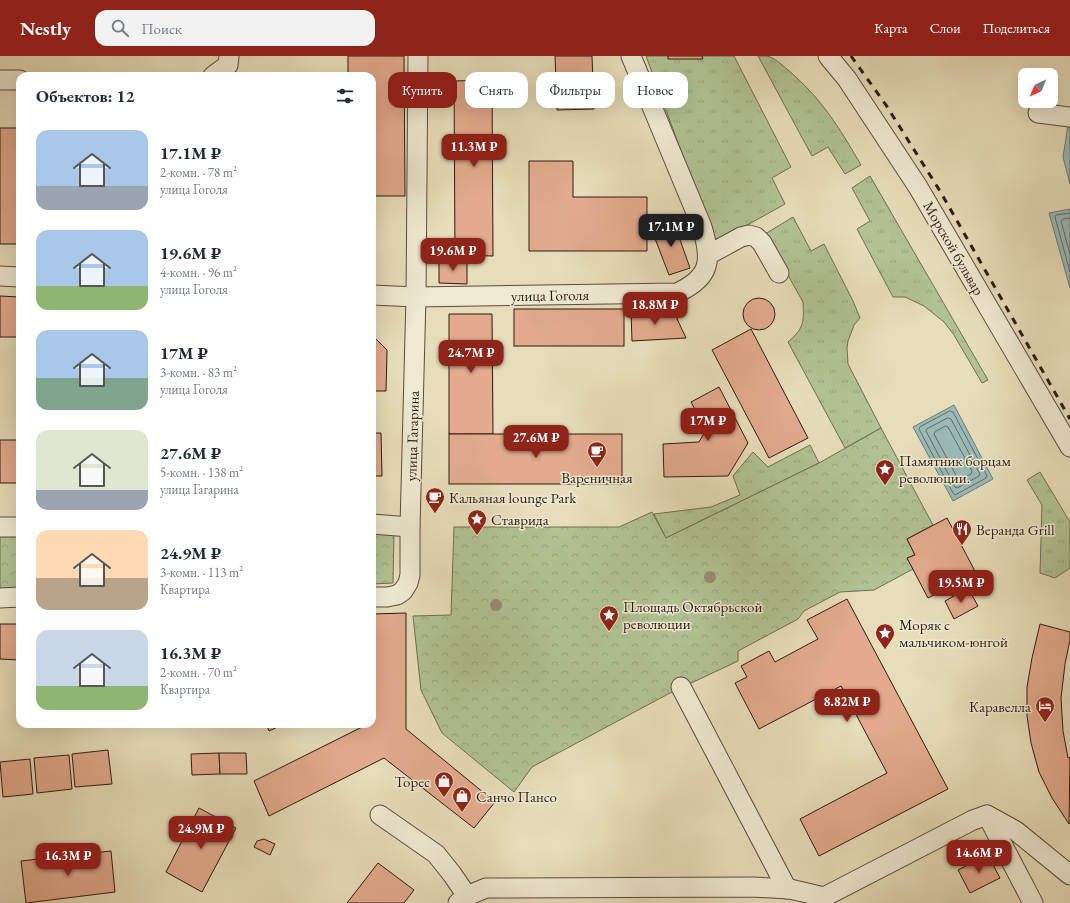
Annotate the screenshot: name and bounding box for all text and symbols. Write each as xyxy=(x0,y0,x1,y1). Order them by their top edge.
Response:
search box xyxy=(95,10,375,46)
text: Nestly xyxy=(20,16,71,41)
icon: search xyxy=(109,17,131,39)
text: Поиск xyxy=(141,19,182,38)
text: Карта xyxy=(874,19,908,37)
text: Слои xyxy=(930,19,961,37)
text: Поделиться xyxy=(983,19,1050,37)
north arrow xyxy=(1018,68,1058,108)
map controls xyxy=(1018,68,1058,108)
chip: Купить xyxy=(388,72,457,108)
chip: Снять xyxy=(465,72,528,108)
chip: Фильтры xyxy=(536,72,615,108)
chip: Новое xyxy=(623,72,688,108)
text: Объектов: 12 xyxy=(36,85,135,107)
icon: filters xyxy=(334,85,356,107)
pin: 11.3M ₽ xyxy=(437,134,511,168)
text: 11.3M ₽ xyxy=(451,138,497,155)
text: 17.1M ₽ xyxy=(160,142,221,164)
icon: home xyxy=(68,146,116,194)
text: 2-комн. · 78 m² xyxy=(160,164,237,181)
text: улица Гоголя xyxy=(160,181,228,198)
street label: Морской бульвар xyxy=(919,198,989,299)
pin: 17.1M ₽ xyxy=(634,214,708,248)
text: 17.1M ₽ xyxy=(648,218,694,235)
pin: 19.6M ₽ xyxy=(416,238,490,272)
text: 19.6M ₽ xyxy=(160,242,221,264)
text: 19.6M ₽ xyxy=(430,242,476,259)
icon: home xyxy=(68,246,116,294)
text: 4-комн. · 96 m² xyxy=(160,264,237,281)
text: улица Гоголя xyxy=(160,281,228,298)
street label: улица Гоголя xyxy=(511,285,590,305)
pin: 18.8M ₽ xyxy=(618,292,692,326)
text: 18.8M ₽ xyxy=(632,296,678,313)
pin: 24.7M ₽ xyxy=(434,340,508,374)
text: 17M ₽ xyxy=(160,342,208,364)
text: 24.7M ₽ xyxy=(448,344,494,361)
icon: home xyxy=(68,346,116,394)
text: 3-комн. · 83 m² xyxy=(160,364,237,381)
text: улица Гоголя xyxy=(160,381,228,398)
street label: улица Гагарина xyxy=(401,390,423,482)
pin: 17M ₽ xyxy=(680,408,736,442)
text: 17M ₽ xyxy=(690,412,726,429)
pin: 27.6M ₽ xyxy=(499,425,573,459)
text: 27.6M ₽ xyxy=(513,429,559,446)
cafe icon: Вареничная xyxy=(586,440,608,468)
text: 27.6M ₽ xyxy=(160,442,221,464)
icon: home xyxy=(68,446,116,494)
place label: Памятник борцам революции. xyxy=(899,451,1012,487)
place icon: Памятник борцам революции. xyxy=(874,458,896,486)
text: 5-комн. · 138 m² xyxy=(160,464,243,481)
place label: Вареничная xyxy=(561,468,633,487)
text: улица Гагарина xyxy=(160,481,239,498)
cafe icon: Кальяная lounge Park xyxy=(424,486,446,514)
place label: Кальяная lounge Park xyxy=(449,488,577,507)
place icon: Ставрида xyxy=(466,508,488,536)
place label: Ставрида xyxy=(491,510,549,529)
restaurant icon: Веранда Grill xyxy=(951,518,973,546)
place label: Веранда Grill xyxy=(976,520,1055,539)
text: 24.9M ₽ xyxy=(160,542,221,564)
icon: home xyxy=(68,546,116,594)
text: 3-комн. · 113 m² xyxy=(160,564,243,581)
pin: 19.5M ₽ xyxy=(924,570,998,604)
text: 19.5M ₽ xyxy=(938,574,984,591)
text: Квартира xyxy=(160,581,210,598)
place label: Площадь Октябрьской революции xyxy=(623,597,763,633)
place icon: Площадь Октябрьской революции xyxy=(598,604,620,632)
place label: Моряк с мальчиком-юнгой xyxy=(899,615,1008,651)
place icon: Моряк с мальчиком-юнгой xyxy=(874,622,896,650)
text: 16.3M ₽ xyxy=(160,642,221,664)
icon: home xyxy=(68,646,116,694)
text: 2-комн. · 70 m² xyxy=(160,664,237,681)
text: Квартира xyxy=(160,681,210,698)
pin: 8.82M ₽ xyxy=(810,689,884,723)
text: 8.82M ₽ xyxy=(824,693,870,710)
hotel icon: Каравелла xyxy=(1034,695,1056,723)
place label: Каравелла xyxy=(969,697,1031,716)
shop icon: Торес xyxy=(433,770,455,798)
place label: Торес xyxy=(395,772,430,791)
shop icon: Санчо Пансо xyxy=(451,785,473,813)
place label: Санчо Пансо xyxy=(476,787,557,806)
pin: 24.9M ₽ xyxy=(164,816,238,850)
text: 24.9M ₽ xyxy=(178,820,224,837)
pin: 14.6M ₽ xyxy=(942,840,1016,874)
pin: 16.3M ₽ xyxy=(31,843,105,877)
text: 14.6M ₽ xyxy=(956,844,1002,861)
text: 16.3M ₽ xyxy=(45,847,91,864)

